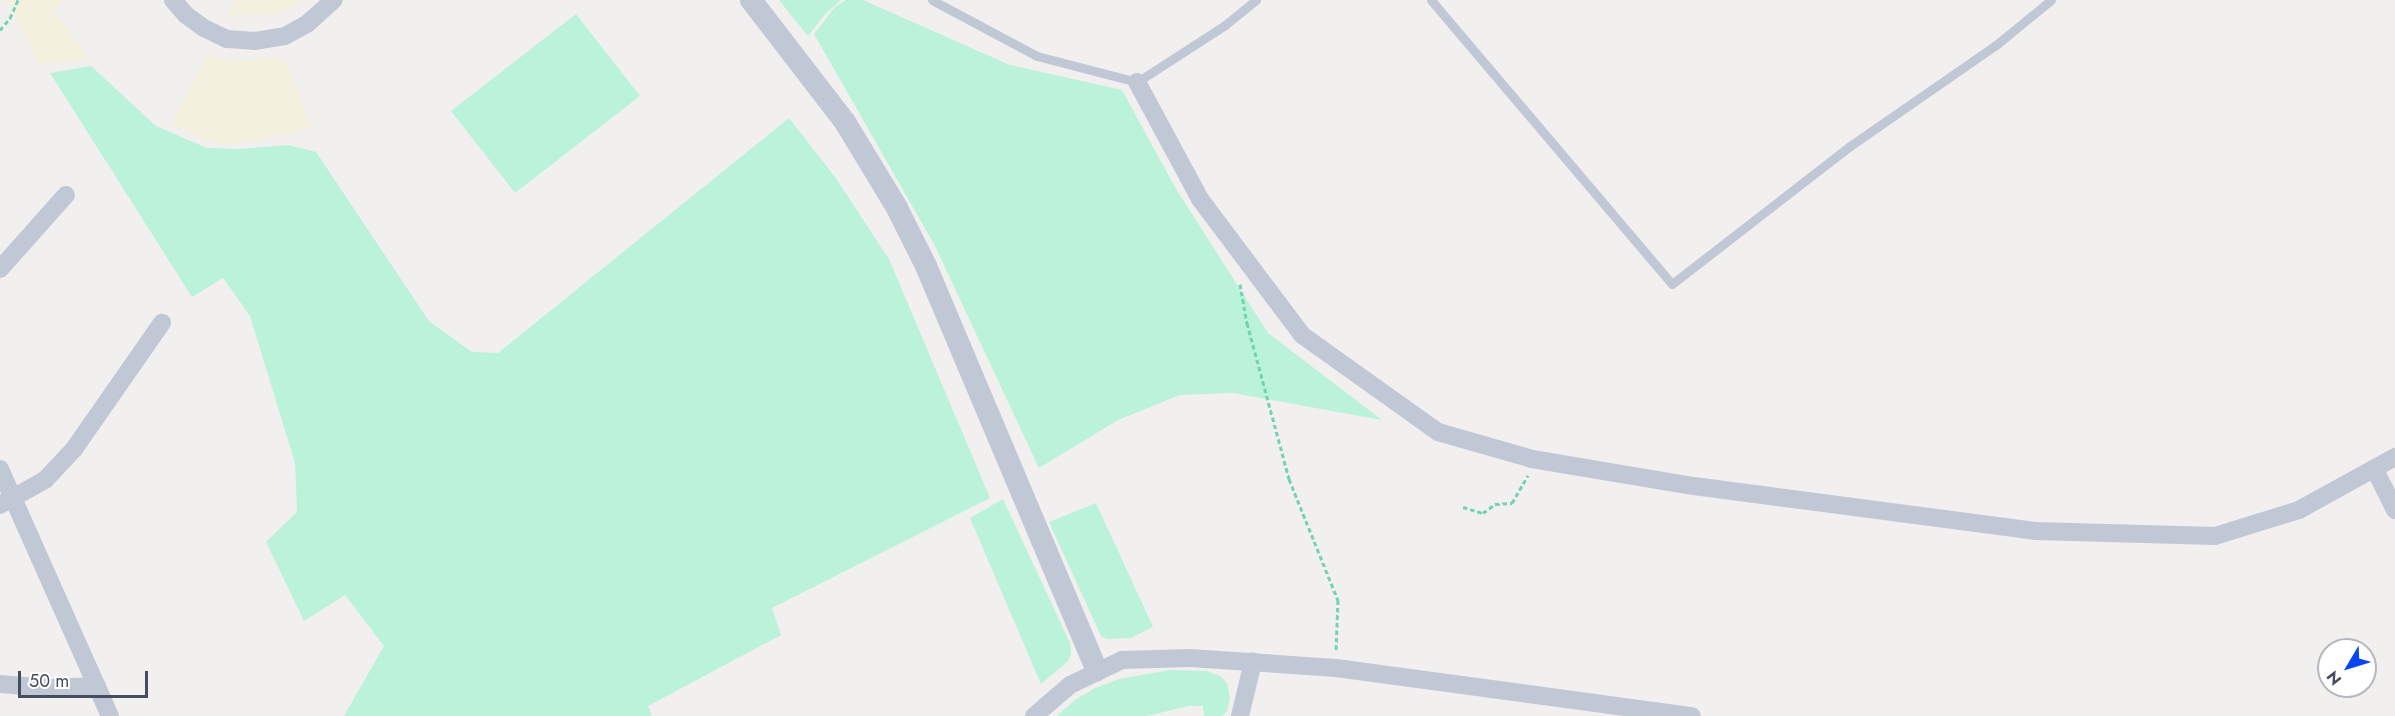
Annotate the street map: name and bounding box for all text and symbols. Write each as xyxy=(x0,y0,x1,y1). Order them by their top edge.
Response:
north arrow xyxy=(2317,638,2377,698)
scale bar xyxy=(21,659,152,697)
text: N xyxy=(2321,666,2347,690)
text: 50 m xyxy=(29,668,69,694)

